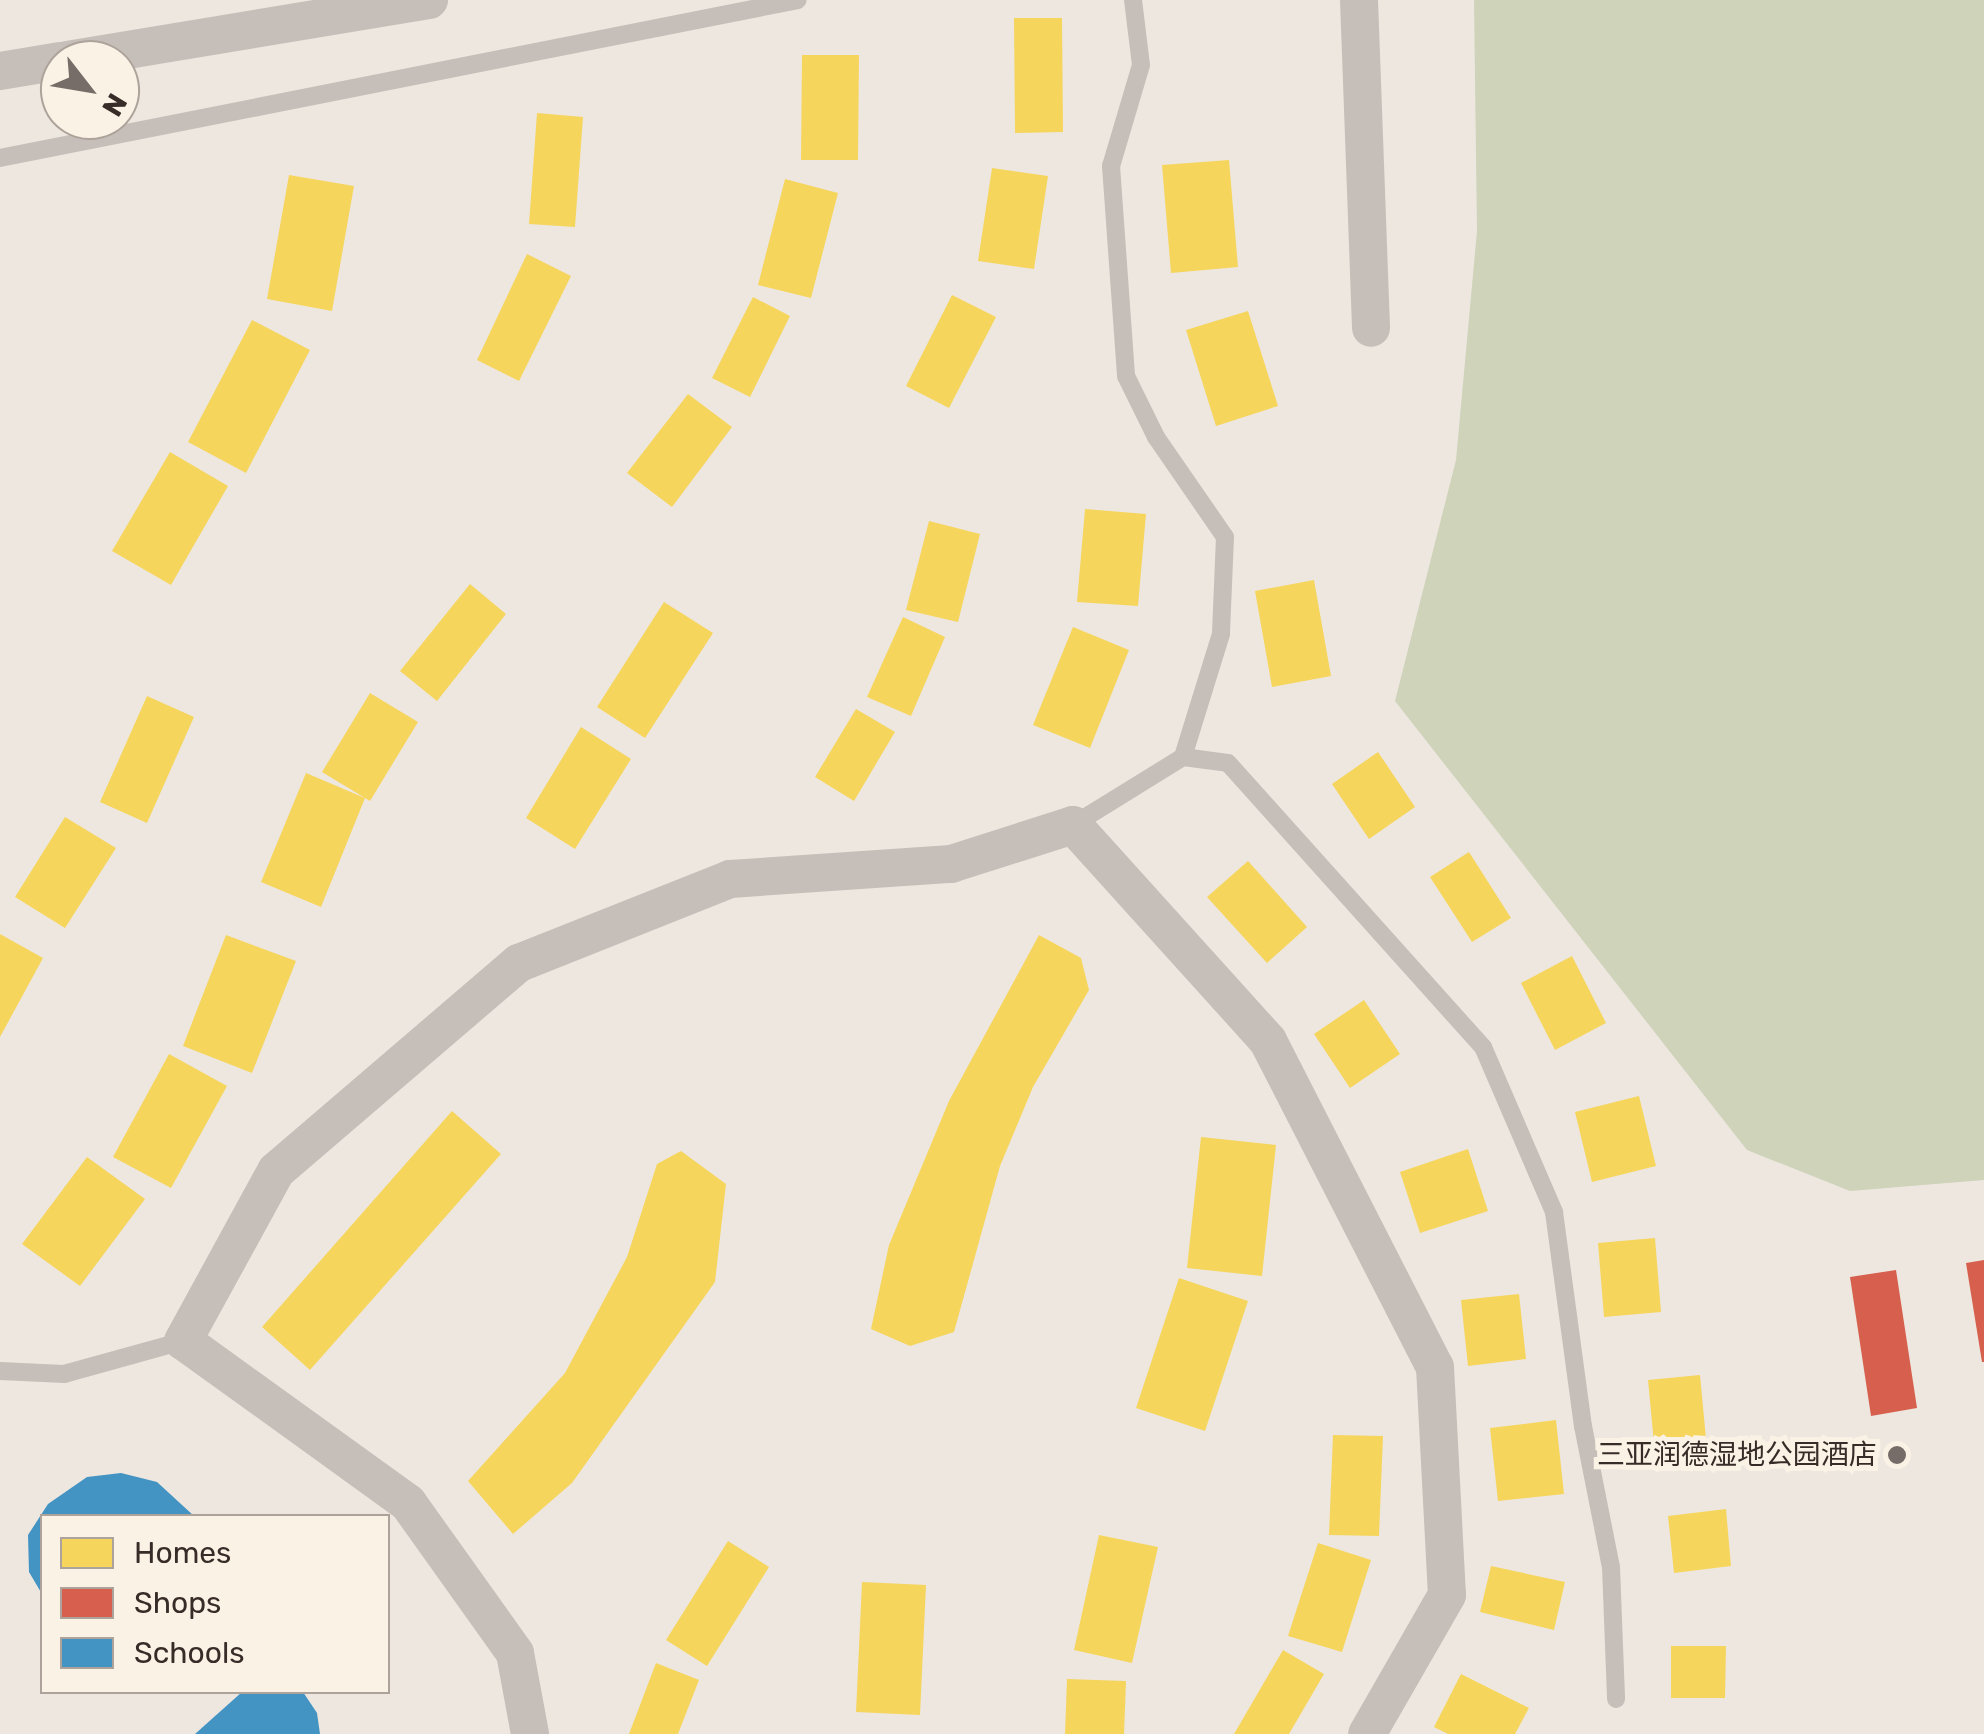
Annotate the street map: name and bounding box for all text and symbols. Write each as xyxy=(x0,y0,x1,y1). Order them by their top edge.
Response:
north arrow xyxy=(40,40,140,140)
text: N xyxy=(95,88,134,122)
place label: 三亚润德湿地公园酒店 xyxy=(1597,1438,1877,1472)
marker: 三亚润德湿地公园酒店 xyxy=(1886,1444,1908,1466)
legend xyxy=(40,1514,390,1694)
text: Homes xyxy=(134,1535,231,1571)
text: Shops xyxy=(134,1585,221,1621)
text: Schools xyxy=(134,1635,245,1671)

